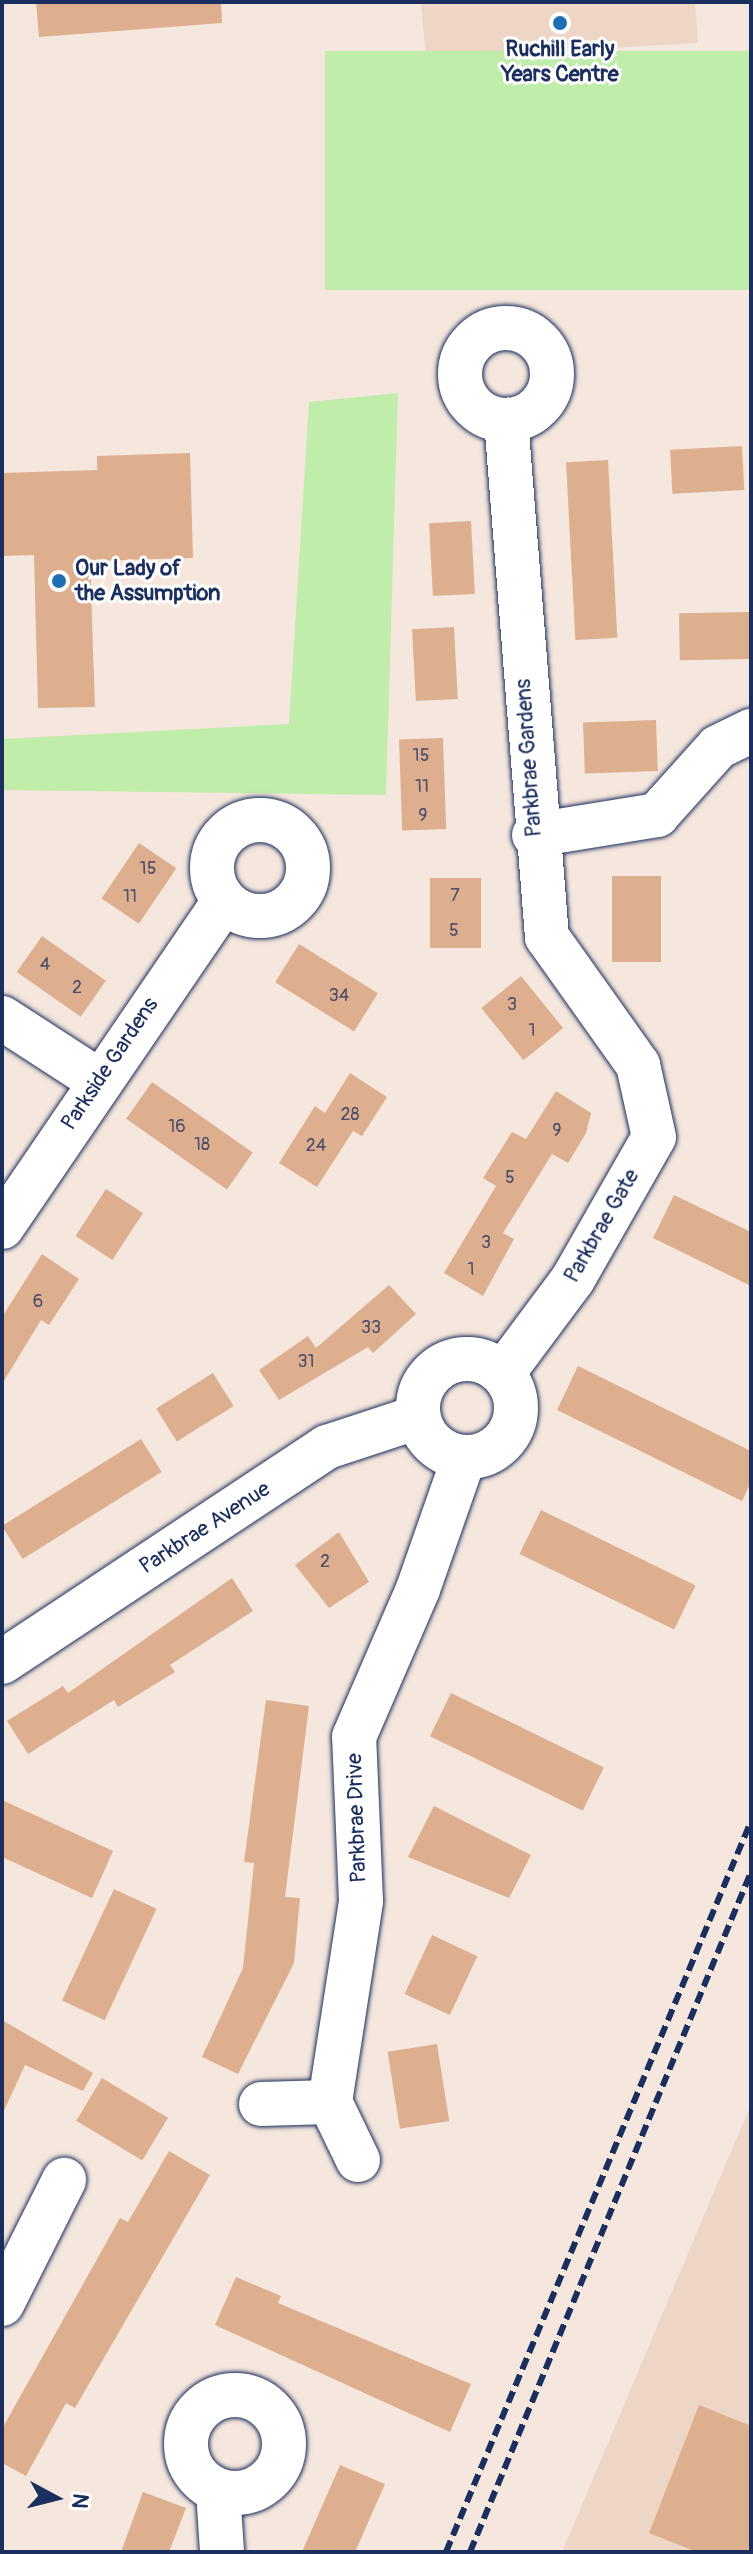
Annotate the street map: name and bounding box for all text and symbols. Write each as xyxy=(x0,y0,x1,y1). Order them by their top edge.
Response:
marker: Ruchill Early Years Centre xyxy=(551,14,569,32)
place label: Ruchill Early Years Centre xyxy=(501,36,619,88)
place label: Our Lady of the Assumption xyxy=(75,555,220,606)
marker: Our Lady of the Assumption xyxy=(50,572,68,590)
street label: Parkbrae Gardens xyxy=(510,678,548,838)
house number: 15 xyxy=(413,745,429,767)
house number: 11 xyxy=(415,776,429,798)
house number: 9 xyxy=(418,805,428,827)
house number: 15 xyxy=(140,858,156,880)
house number: 7 xyxy=(450,885,460,907)
house number: 11 xyxy=(123,886,137,908)
house number: 5 xyxy=(449,920,459,942)
house number: 4 xyxy=(40,954,50,976)
house number: 2 xyxy=(72,977,82,999)
house number: 34 xyxy=(329,985,349,1007)
street label: Parkside Gardens xyxy=(56,993,164,1135)
house number: 3 xyxy=(507,994,517,1016)
house number: 1 xyxy=(528,1020,536,1042)
house number: 28 xyxy=(340,1104,360,1126)
house number: 16 xyxy=(168,1116,186,1138)
house number: 9 xyxy=(552,1120,562,1142)
house number: 18 xyxy=(194,1134,210,1156)
house number: 24 xyxy=(306,1135,326,1157)
street label: Parkbrae Gate xyxy=(559,1164,645,1288)
house number: 5 xyxy=(505,1167,515,1189)
house number: 3 xyxy=(481,1232,491,1254)
house number: 1 xyxy=(467,1259,475,1281)
house number: 6 xyxy=(33,1291,43,1313)
house number: 33 xyxy=(361,1317,381,1339)
house number: 31 xyxy=(297,1351,315,1373)
street label: Parkbrae Avenue xyxy=(135,1476,275,1580)
house number: 2 xyxy=(320,1551,330,1573)
street label: Parkbrae Drive xyxy=(342,1753,372,1883)
north arrow xyxy=(16,2458,96,2538)
text: N xyxy=(65,2492,95,2510)

